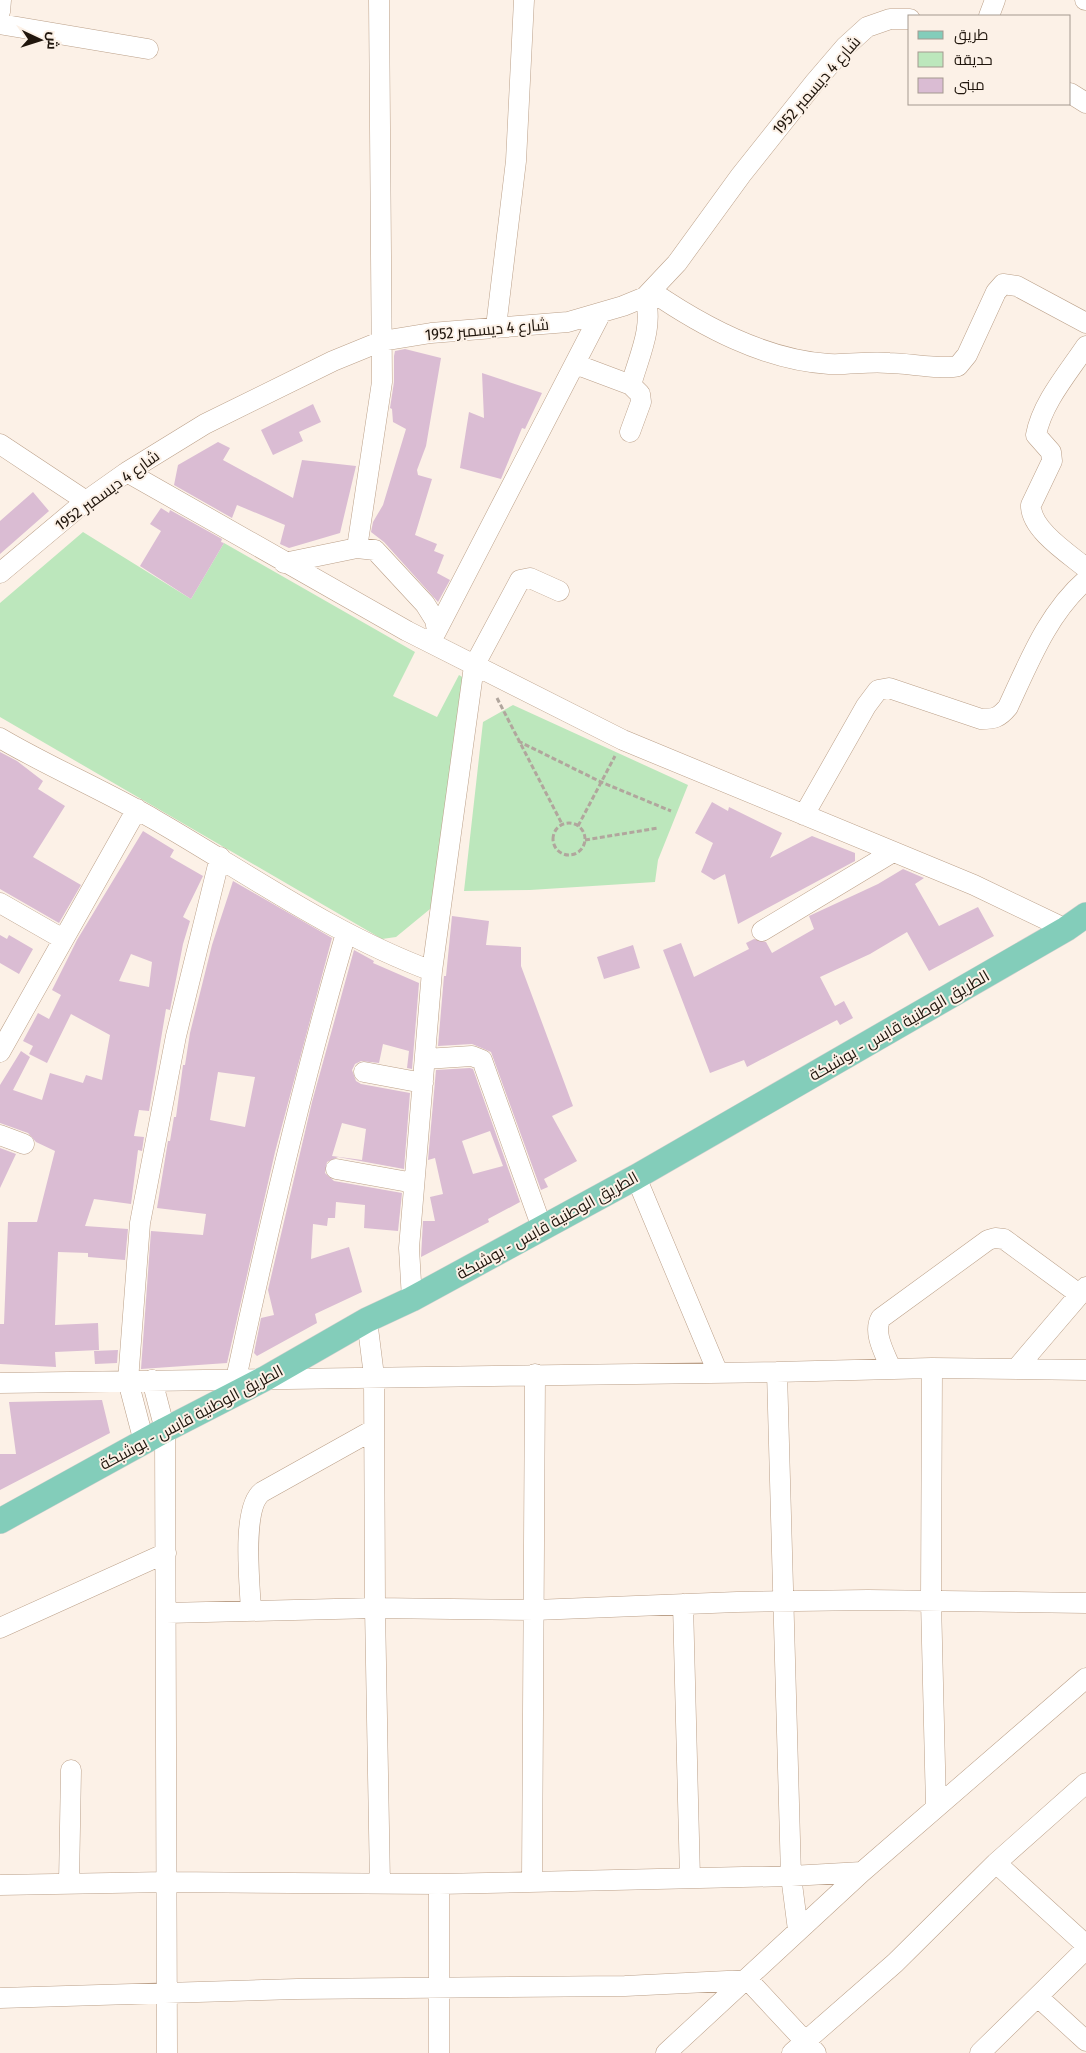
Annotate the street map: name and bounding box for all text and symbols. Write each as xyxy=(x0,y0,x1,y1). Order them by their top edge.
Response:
north arrow xyxy=(15,15,65,65)
legend xyxy=(908,15,1071,105)
text: طريق xyxy=(954,26,988,45)
text: ش xyxy=(43,31,62,50)
street label: شارع 4 ديسمبر 1952 xyxy=(768,32,866,140)
text: حديقة xyxy=(954,51,993,69)
text: مبنى xyxy=(954,76,985,95)
street label: شارع 4 ديسمبر 1952 xyxy=(424,315,550,346)
street label: شارع 4 ديسمبر 1952 xyxy=(51,446,164,536)
street label: الطريق الوطنية قابس - بوشبكة xyxy=(806,966,993,1086)
street label: الطريق الوطنية قابس - بوشبكة xyxy=(453,1168,642,1284)
street label: الطريق الوطنية قابس - بوشبكة xyxy=(96,1361,287,1475)

